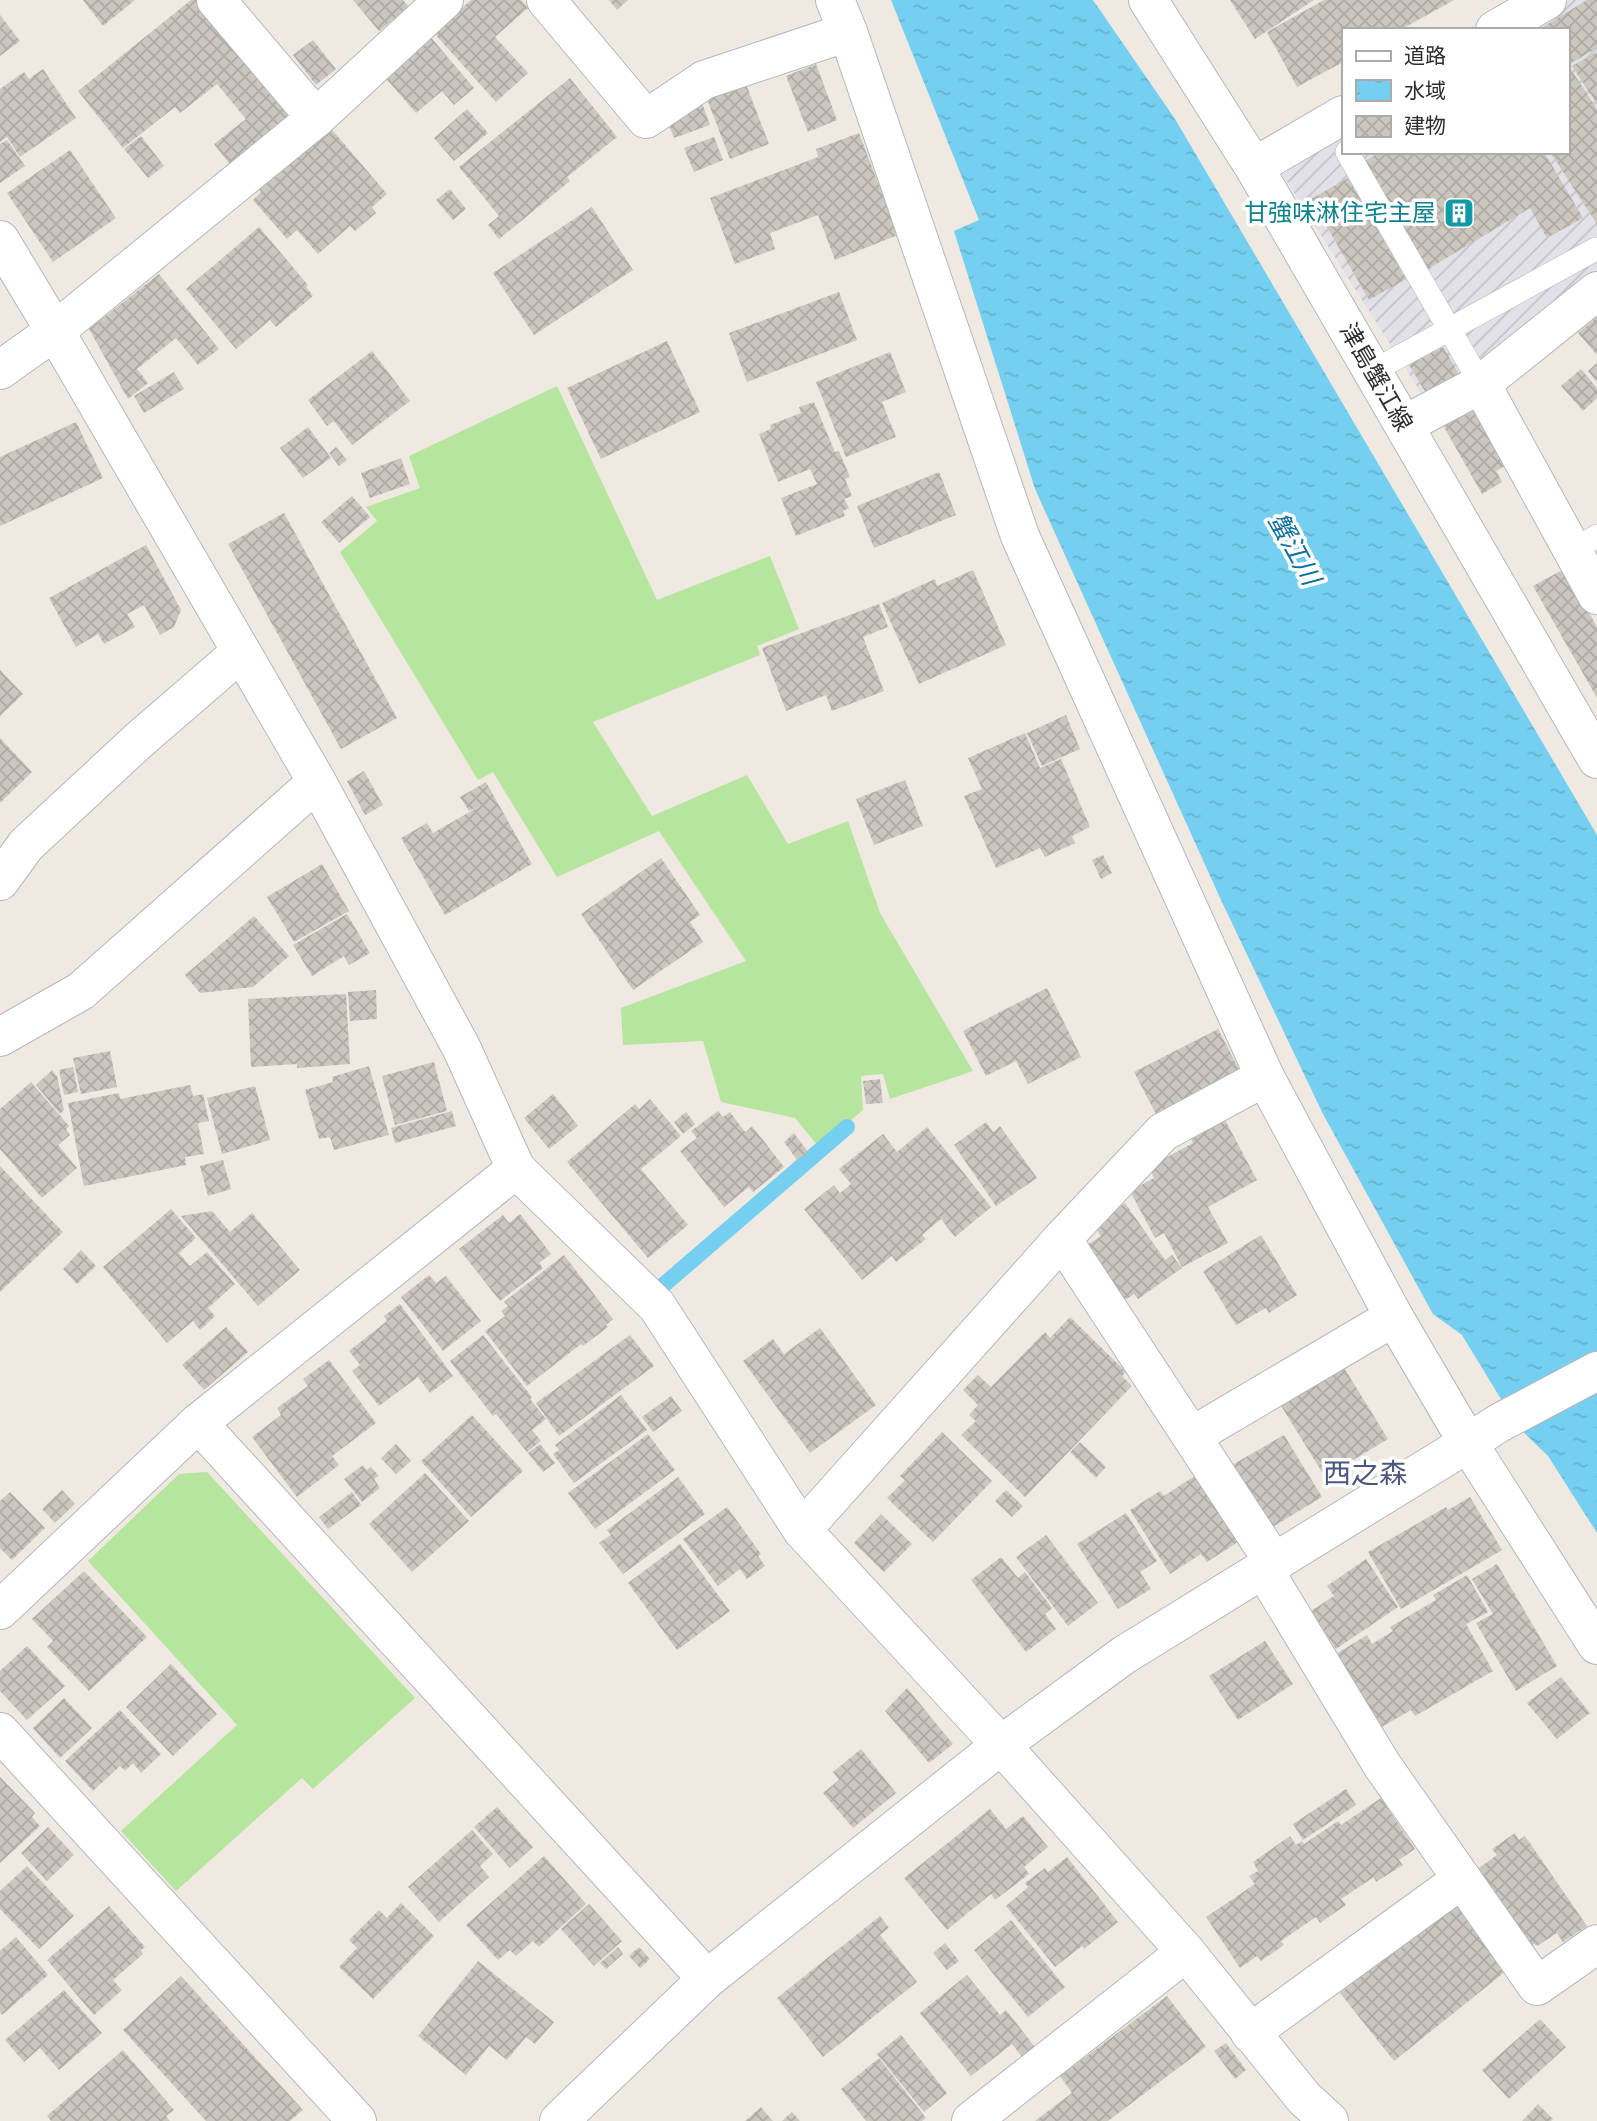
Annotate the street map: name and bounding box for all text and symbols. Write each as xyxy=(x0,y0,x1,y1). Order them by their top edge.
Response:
legend xyxy=(1342,28,1569,154)
text: 道路 xyxy=(1404,43,1446,69)
text: 水域 xyxy=(1404,78,1446,104)
text: 建物 xyxy=(1404,113,1446,139)
building icon: 甘強味淋住宅主屋 xyxy=(1442,196,1476,230)
place label: 甘強味淋住宅主屋 xyxy=(1244,199,1436,227)
street label: 津島蟹江線 xyxy=(1334,318,1418,436)
water label: 蟹江川 xyxy=(1262,507,1328,593)
district label: 西之森 xyxy=(1323,1457,1407,1490)

